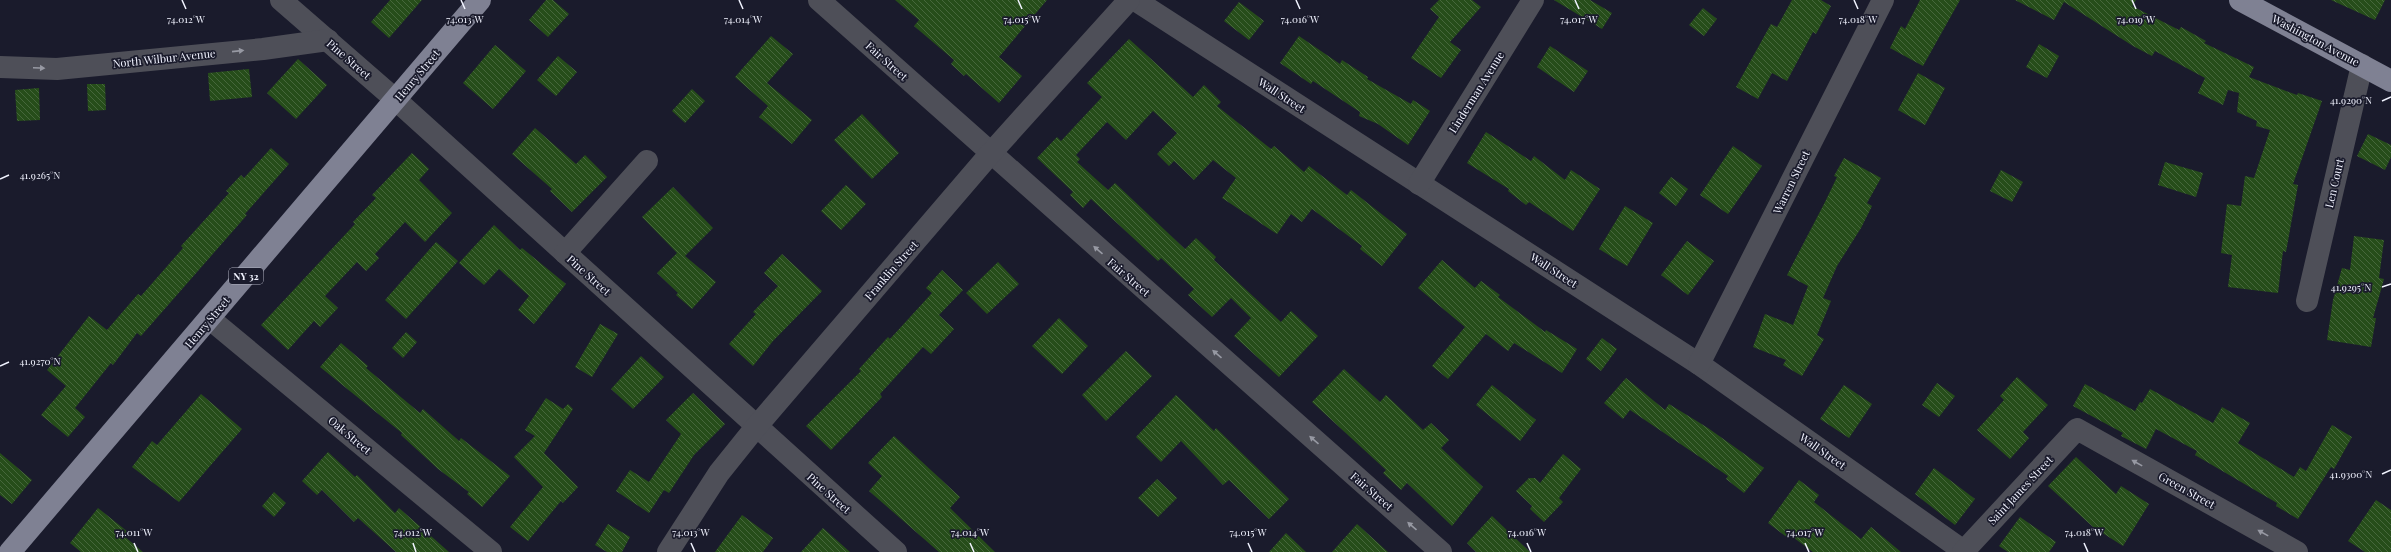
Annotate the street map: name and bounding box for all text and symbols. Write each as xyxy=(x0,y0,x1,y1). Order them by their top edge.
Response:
street label: Washington Avenue xyxy=(2269,10,2363,70)
text: 74.012°W xyxy=(167,12,206,26)
text: 74.013°W xyxy=(446,12,485,26)
text: 74.014°W xyxy=(724,12,763,26)
text: 74.015°W xyxy=(1003,12,1042,26)
text: 74.016°W xyxy=(1281,12,1320,26)
text: 74.017°W xyxy=(1560,12,1599,26)
text: 74.018°W xyxy=(1839,12,1878,26)
text: 74.019°W xyxy=(2117,12,2156,26)
street label: Pine Street xyxy=(324,36,374,82)
street label: Fair Street xyxy=(863,38,911,84)
street label: North Wilbur Avenue xyxy=(112,45,217,71)
street label: Henry Street xyxy=(391,46,443,104)
one-way arrow xyxy=(232,48,244,54)
street label: Linderman Avenue xyxy=(1445,48,1507,136)
one-way arrow xyxy=(33,65,46,71)
street label: Wall Street xyxy=(1255,74,1309,116)
text: 41.9290°N xyxy=(2330,93,2372,107)
street label: Warren Street xyxy=(1769,148,1813,217)
street label: Len Court xyxy=(2321,157,2347,209)
text: 41.9265°N xyxy=(20,168,60,182)
street label: Franklin Street xyxy=(861,237,921,303)
one-way arrow xyxy=(1093,245,1104,254)
street label: Wall Street xyxy=(1527,249,1581,291)
street label: Pine Street xyxy=(564,251,614,299)
street label: Fair Street xyxy=(1105,254,1154,300)
road number: NY 32 xyxy=(229,268,263,284)
text: 41.9295°N xyxy=(2331,280,2371,294)
street label: Henry Street xyxy=(181,293,233,351)
one-way arrow xyxy=(1212,349,1222,359)
text: 41.9270°N xyxy=(19,354,61,368)
street label: Oak Street xyxy=(325,413,375,457)
street label: Wall Street xyxy=(1796,429,1849,473)
one-way arrow xyxy=(1309,436,1320,445)
street label: Saint James Street xyxy=(1984,452,2056,528)
one-way arrow xyxy=(2131,459,2143,466)
text: 41.9300°N xyxy=(2330,467,2372,481)
street label: Fair Street xyxy=(1348,468,1397,514)
street label: Green Street xyxy=(2156,468,2218,512)
street label: Pine Street xyxy=(804,469,854,517)
one-way arrow xyxy=(1406,522,1417,531)
text: 74.011°W xyxy=(116,525,153,539)
text: 74.012°W xyxy=(394,525,433,539)
text: 74.013°W xyxy=(672,525,711,539)
text: 74.014°W xyxy=(951,525,990,539)
text: 74.015°W xyxy=(1229,525,1268,539)
text: 74.016°W xyxy=(1508,525,1547,539)
text: 74.017°W xyxy=(1786,525,1825,539)
text: 74.018°W xyxy=(2065,525,2104,539)
one-way arrow xyxy=(2257,530,2269,536)

